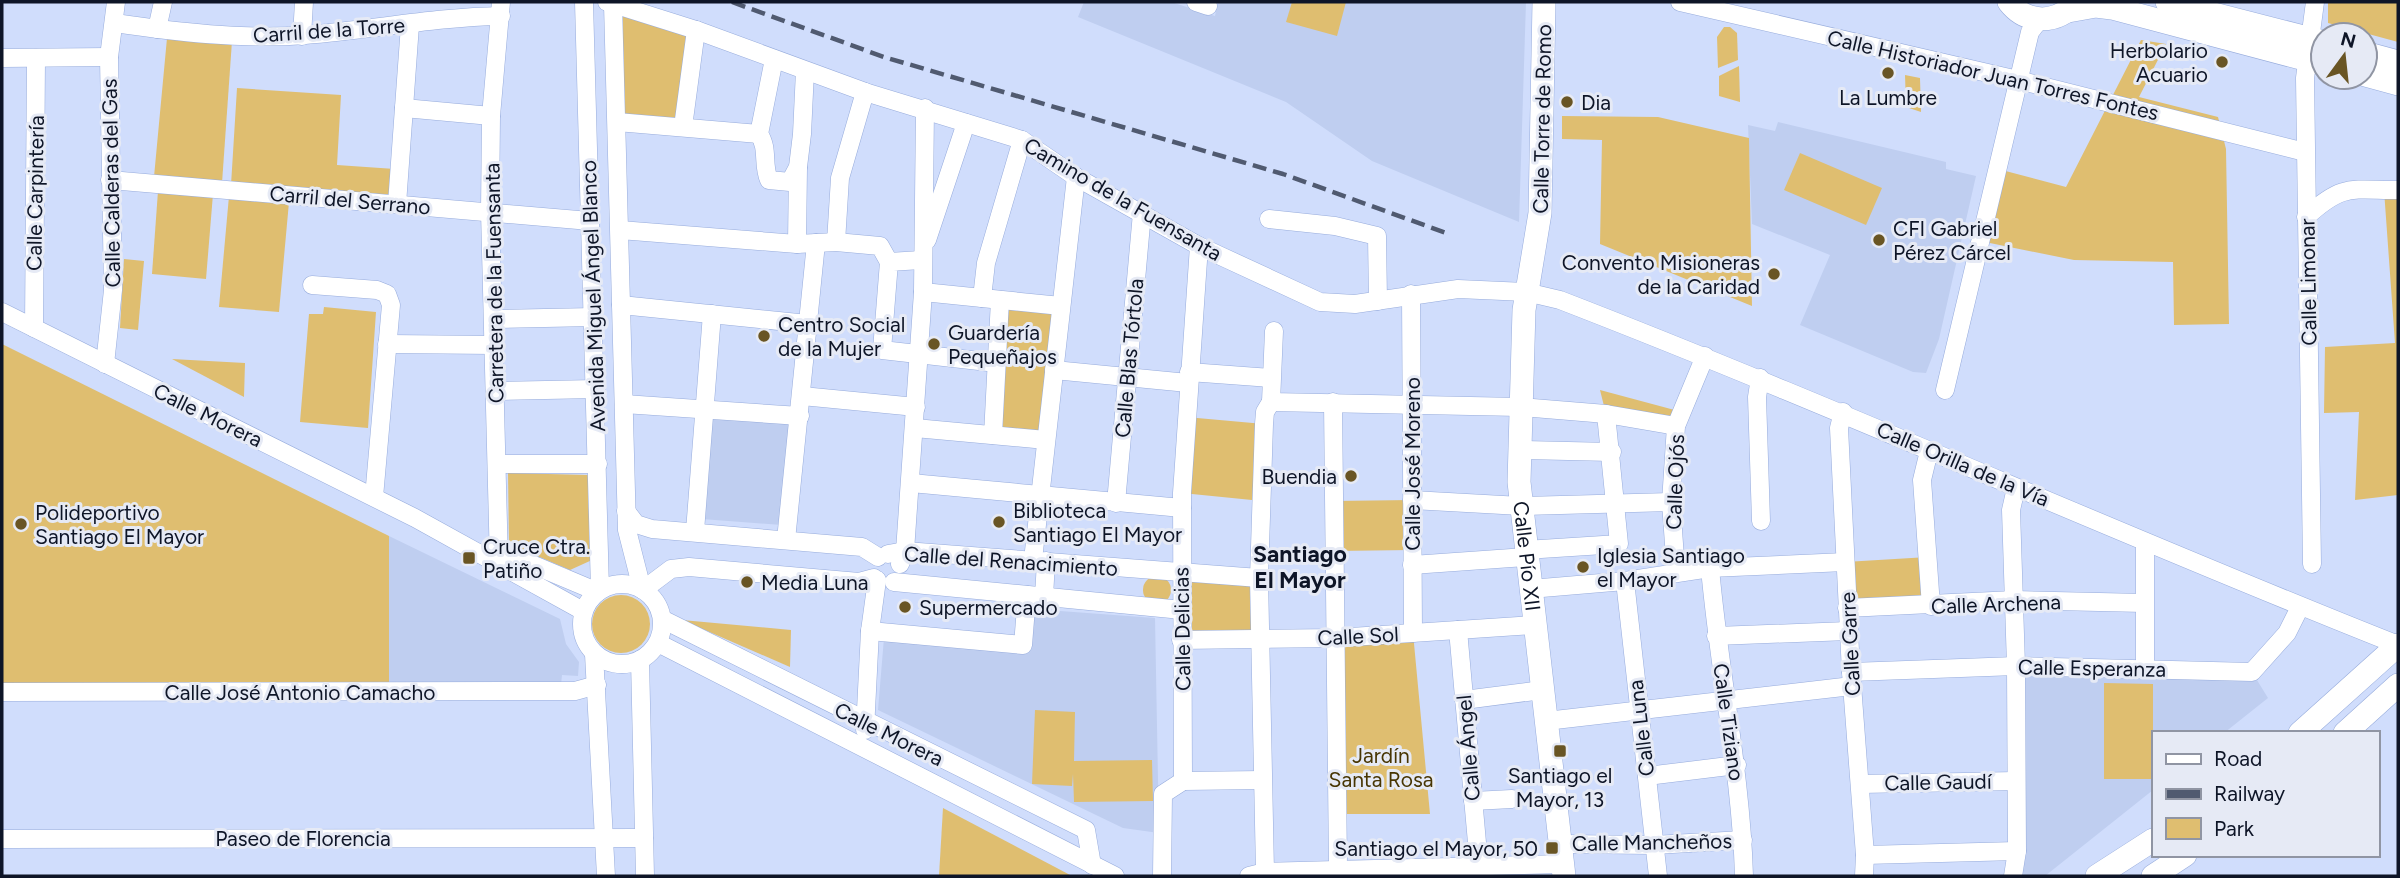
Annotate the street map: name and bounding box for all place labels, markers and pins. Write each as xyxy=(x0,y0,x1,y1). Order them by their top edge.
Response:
place label: Herbolario Acuario xyxy=(2110,38,2208,87)
marker: Herbolario Acuario xyxy=(2214,54,2230,70)
marker: La Lumbre xyxy=(1880,65,1896,81)
place label: La Lumbre xyxy=(1839,85,1937,110)
place label: Dia xyxy=(1581,90,1611,115)
marker: Dia xyxy=(1559,94,1575,110)
place label: CFI Gabriel Pérez Cárcel xyxy=(1893,216,2011,265)
marker: CFI Gabriel Pérez Cárcel xyxy=(1871,232,1887,248)
place label: Convento Misioneras de la Caridad xyxy=(1562,250,1760,299)
marker: Convento Misioneras de la Caridad xyxy=(1766,266,1782,282)
place label: Centro Social de la Mujer xyxy=(778,312,905,361)
place label: Guardería Pequeñajos xyxy=(948,320,1057,369)
marker: Centro Social de la Mujer xyxy=(756,328,772,344)
marker: Guardería Pequeñajos xyxy=(926,336,942,352)
place label: Buendia xyxy=(1261,464,1337,489)
marker: Buendia xyxy=(1343,468,1359,484)
place label: Biblioteca Santiago El Mayor xyxy=(1013,498,1182,547)
place label: Polideportivo Santiago El Mayor xyxy=(35,500,204,549)
marker: Biblioteca Santiago El Mayor xyxy=(991,514,1007,530)
marker: Polideportivo Santiago El Mayor xyxy=(13,516,29,532)
place label: Cruce Ctra. Patiño xyxy=(483,534,590,583)
place label: Iglesia Santiago el Mayor xyxy=(1597,543,1745,592)
marker: Cruce Ctra. Patiño xyxy=(461,550,477,566)
marker: Iglesia Santiago el Mayor xyxy=(1575,559,1591,575)
place label: Media Luna xyxy=(761,570,868,595)
marker: Media Luna xyxy=(739,574,755,590)
place label: Supermercado xyxy=(919,595,1058,620)
marker: Supermercado xyxy=(897,599,913,615)
marker: Santiago el Mayor, 13 xyxy=(1552,743,1568,759)
place label: Santiago el Mayor, 13 xyxy=(1508,763,1612,812)
place label: Santiago el Mayor, 50 xyxy=(1334,836,1538,861)
marker: Santiago el Mayor, 50 xyxy=(1544,840,1560,856)

